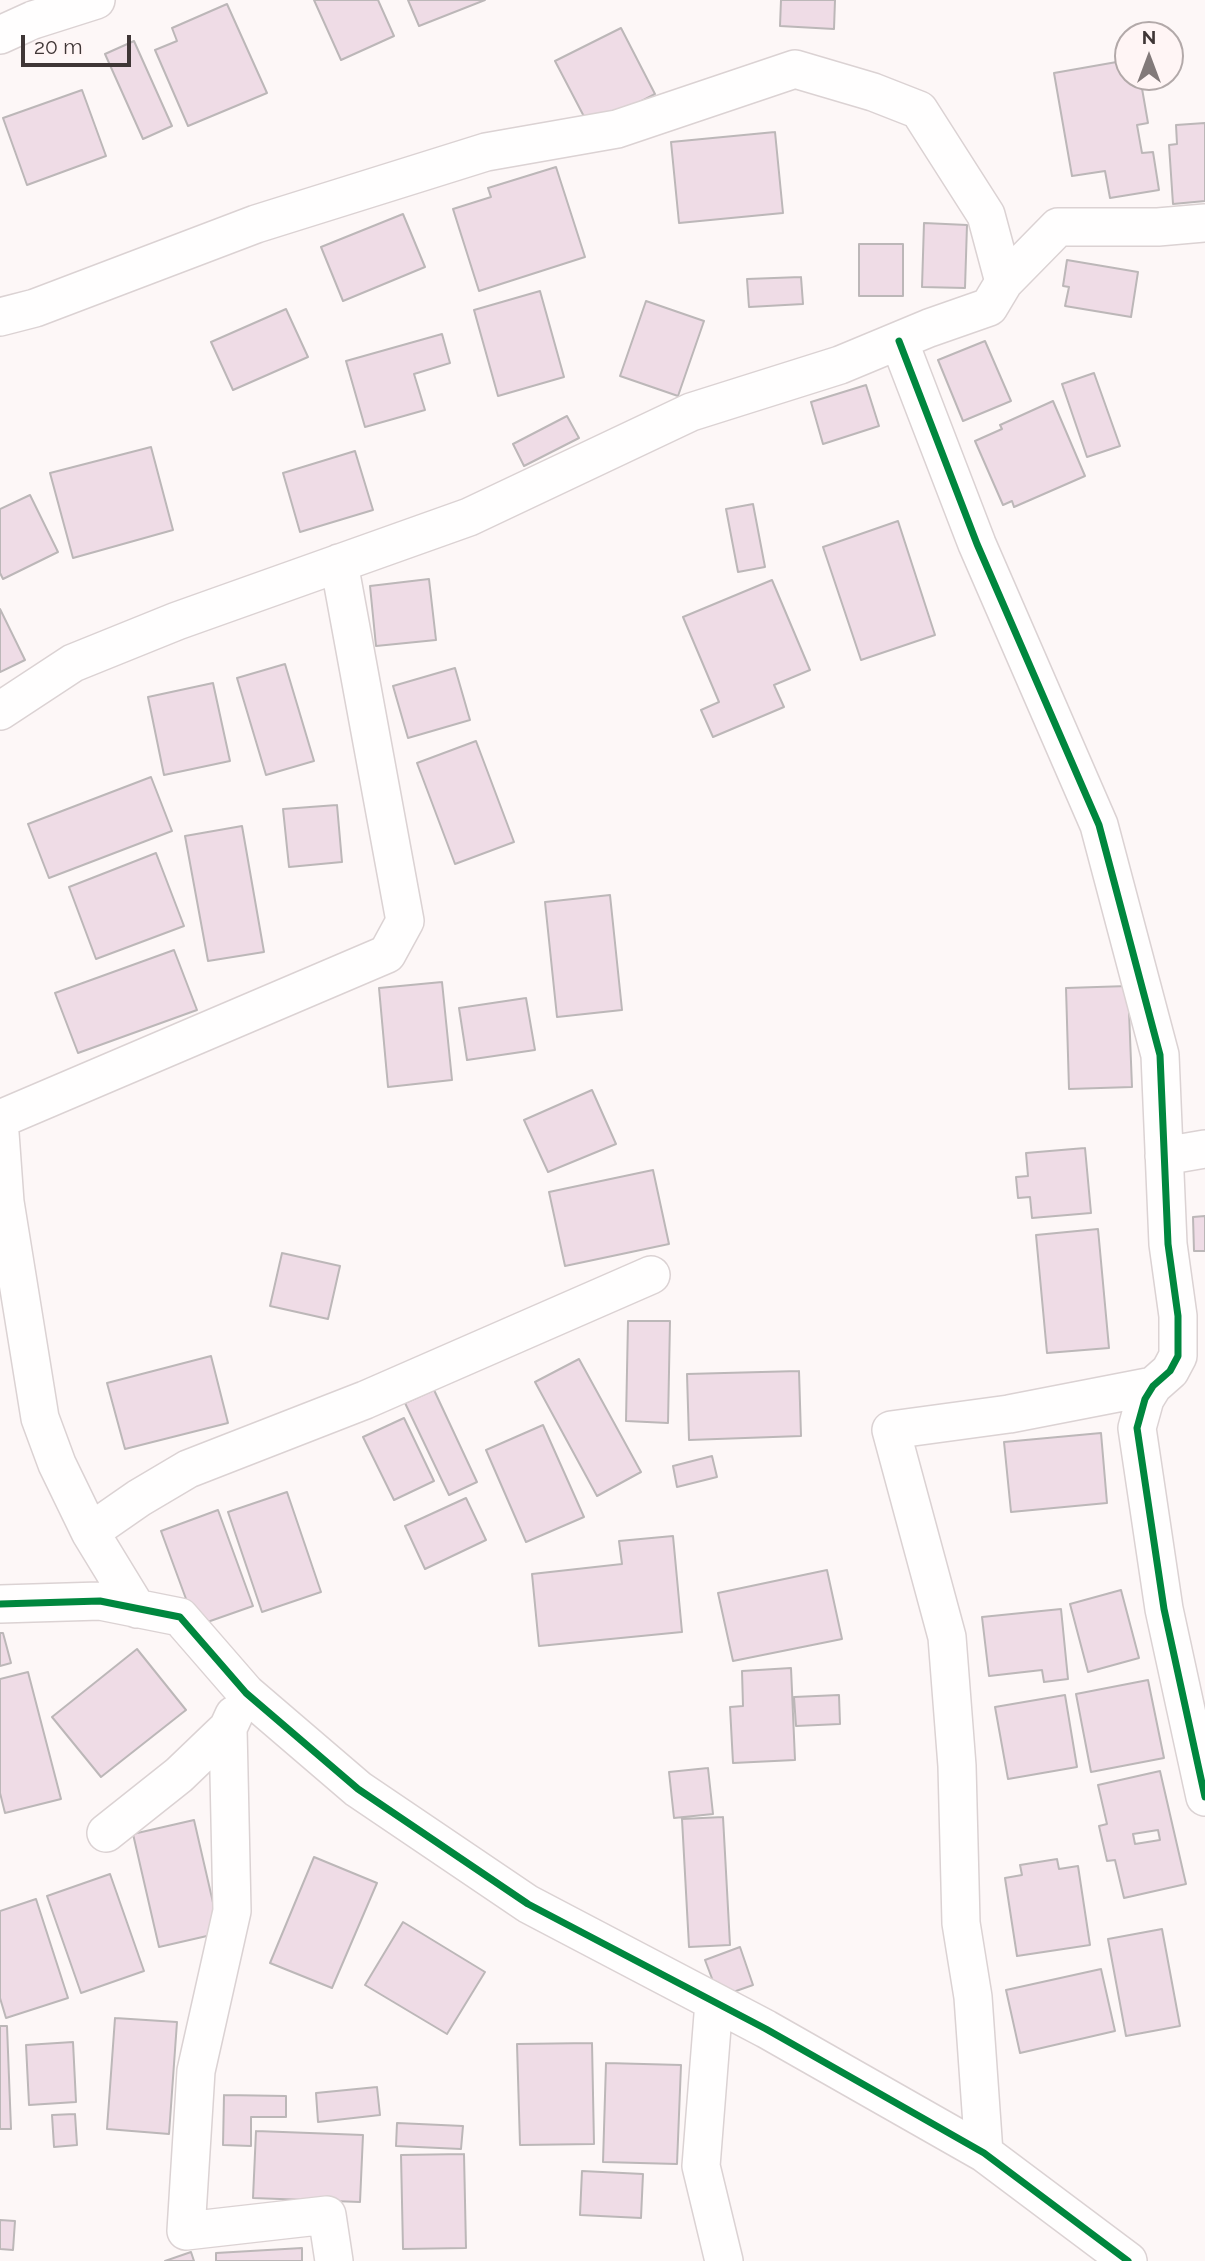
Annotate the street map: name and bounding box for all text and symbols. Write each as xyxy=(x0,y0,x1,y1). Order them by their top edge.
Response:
scale bar xyxy=(24,21,135,65)
north arrow xyxy=(1114,21,1184,91)
text: N xyxy=(1142,26,1156,48)
text: 20 m xyxy=(34,34,82,59)

